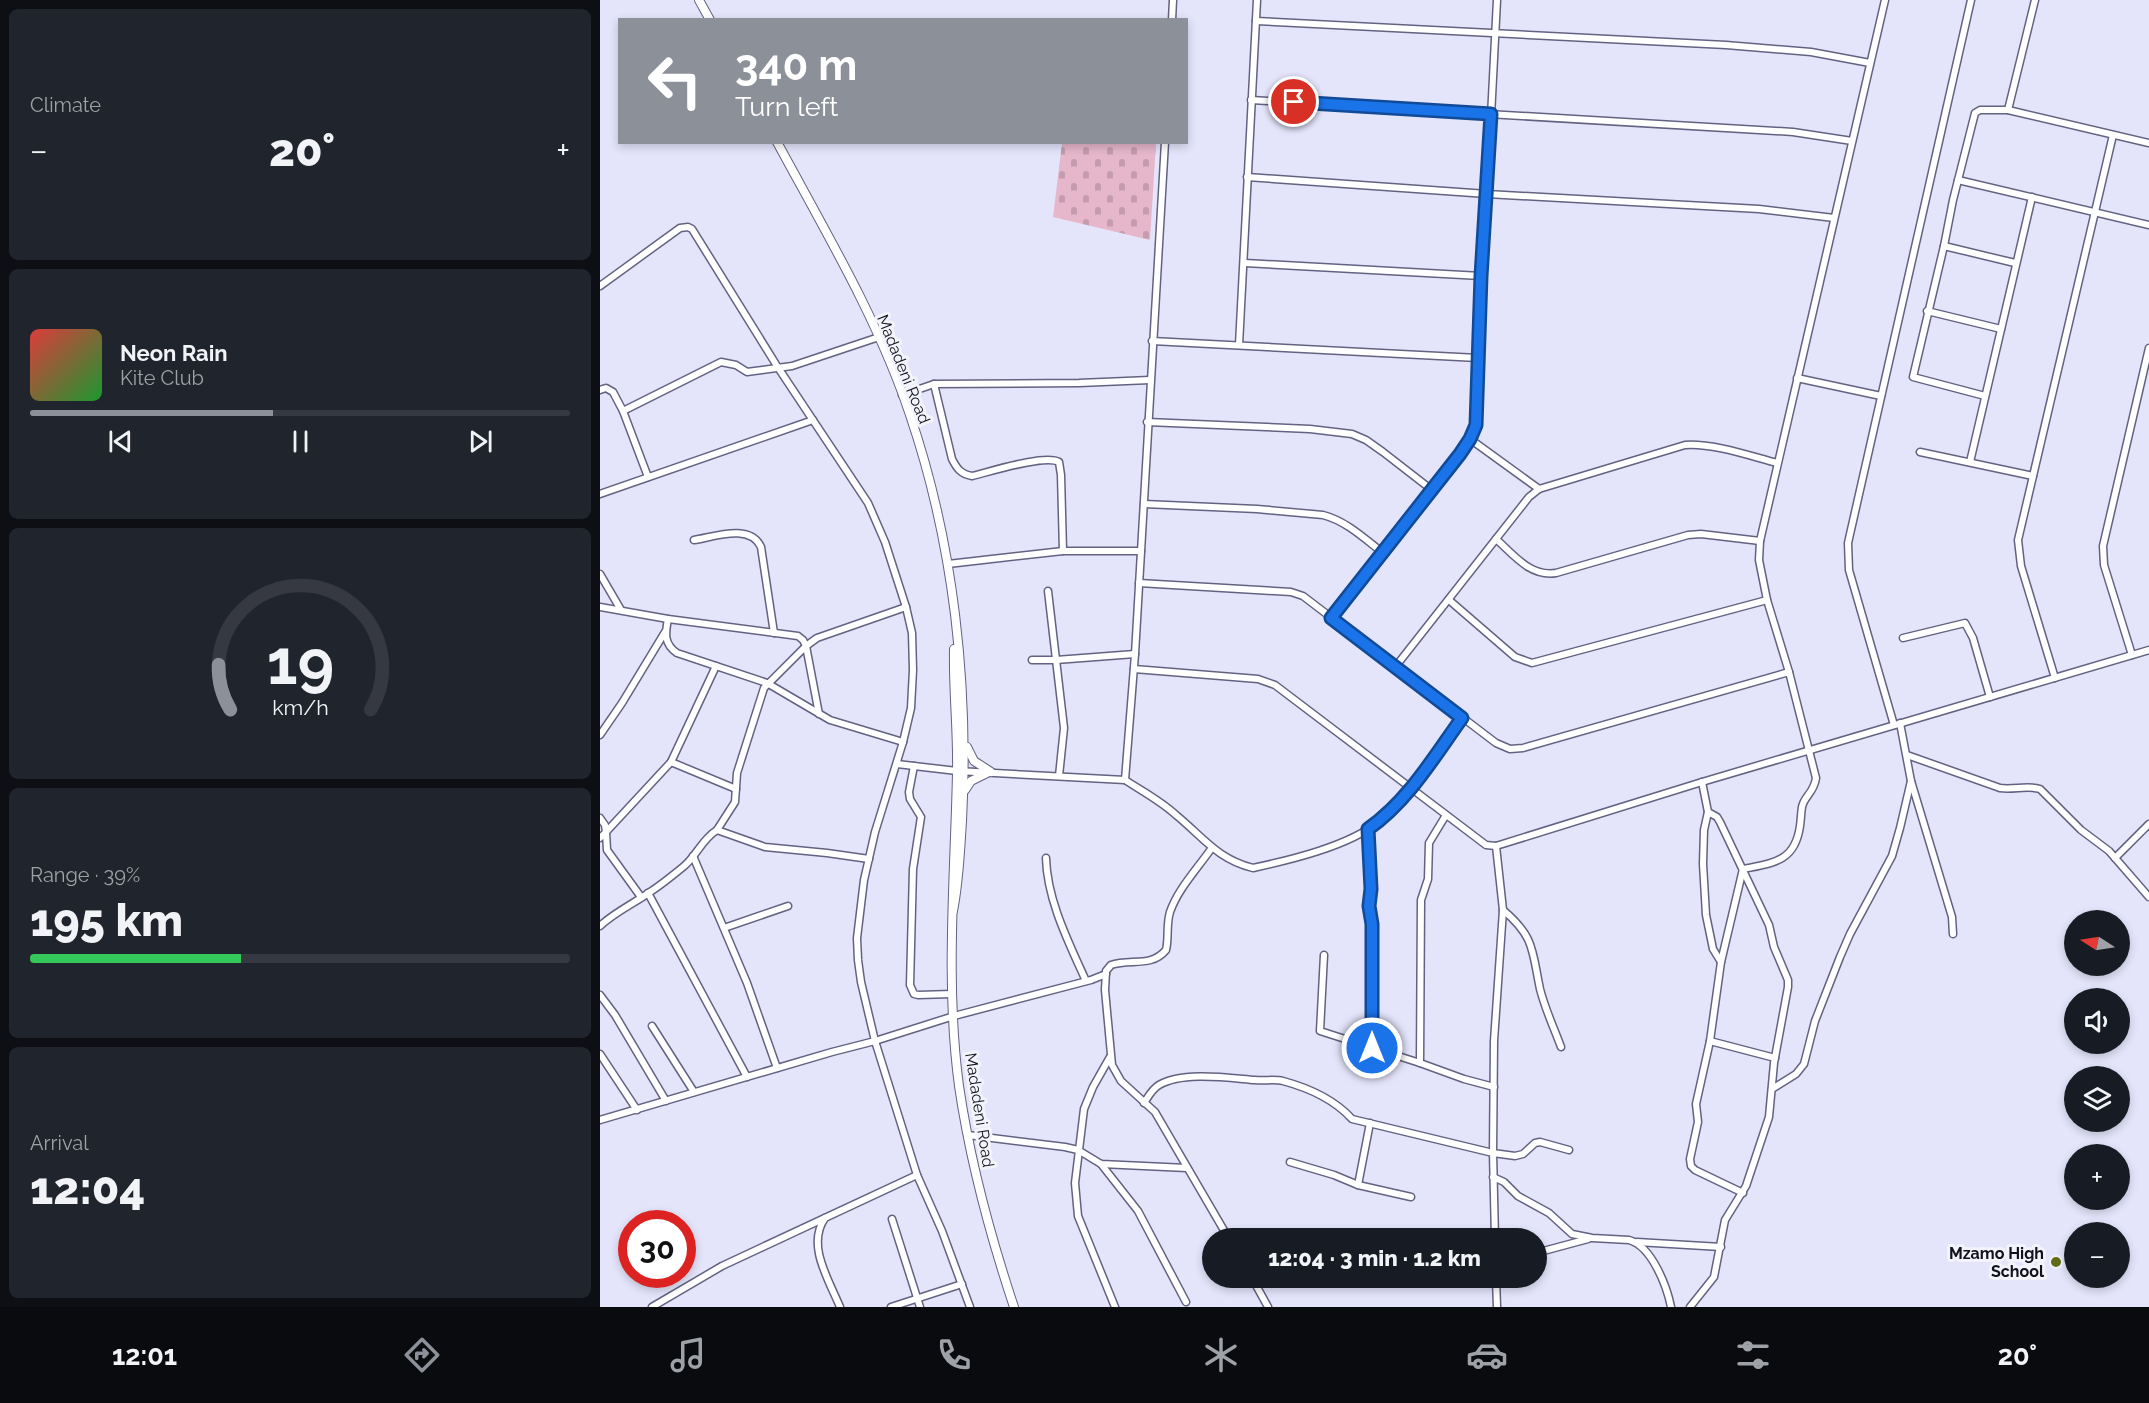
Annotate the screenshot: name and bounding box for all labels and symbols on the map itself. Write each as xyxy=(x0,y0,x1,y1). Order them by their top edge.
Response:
pin xyxy=(1268,76,1319,127)
street label: Madadeni Road xyxy=(873,312,934,427)
north arrow xyxy=(2064,910,2130,976)
position arrow xyxy=(1340,1016,1404,1080)
street label: Madadeni Road xyxy=(961,1051,998,1169)
speed limit sign: 30 xyxy=(618,1210,696,1288)
place label: Mzamo High School xyxy=(1949,1244,2045,1281)
marker: Mzamo High School xyxy=(2049,1255,2063,1269)

